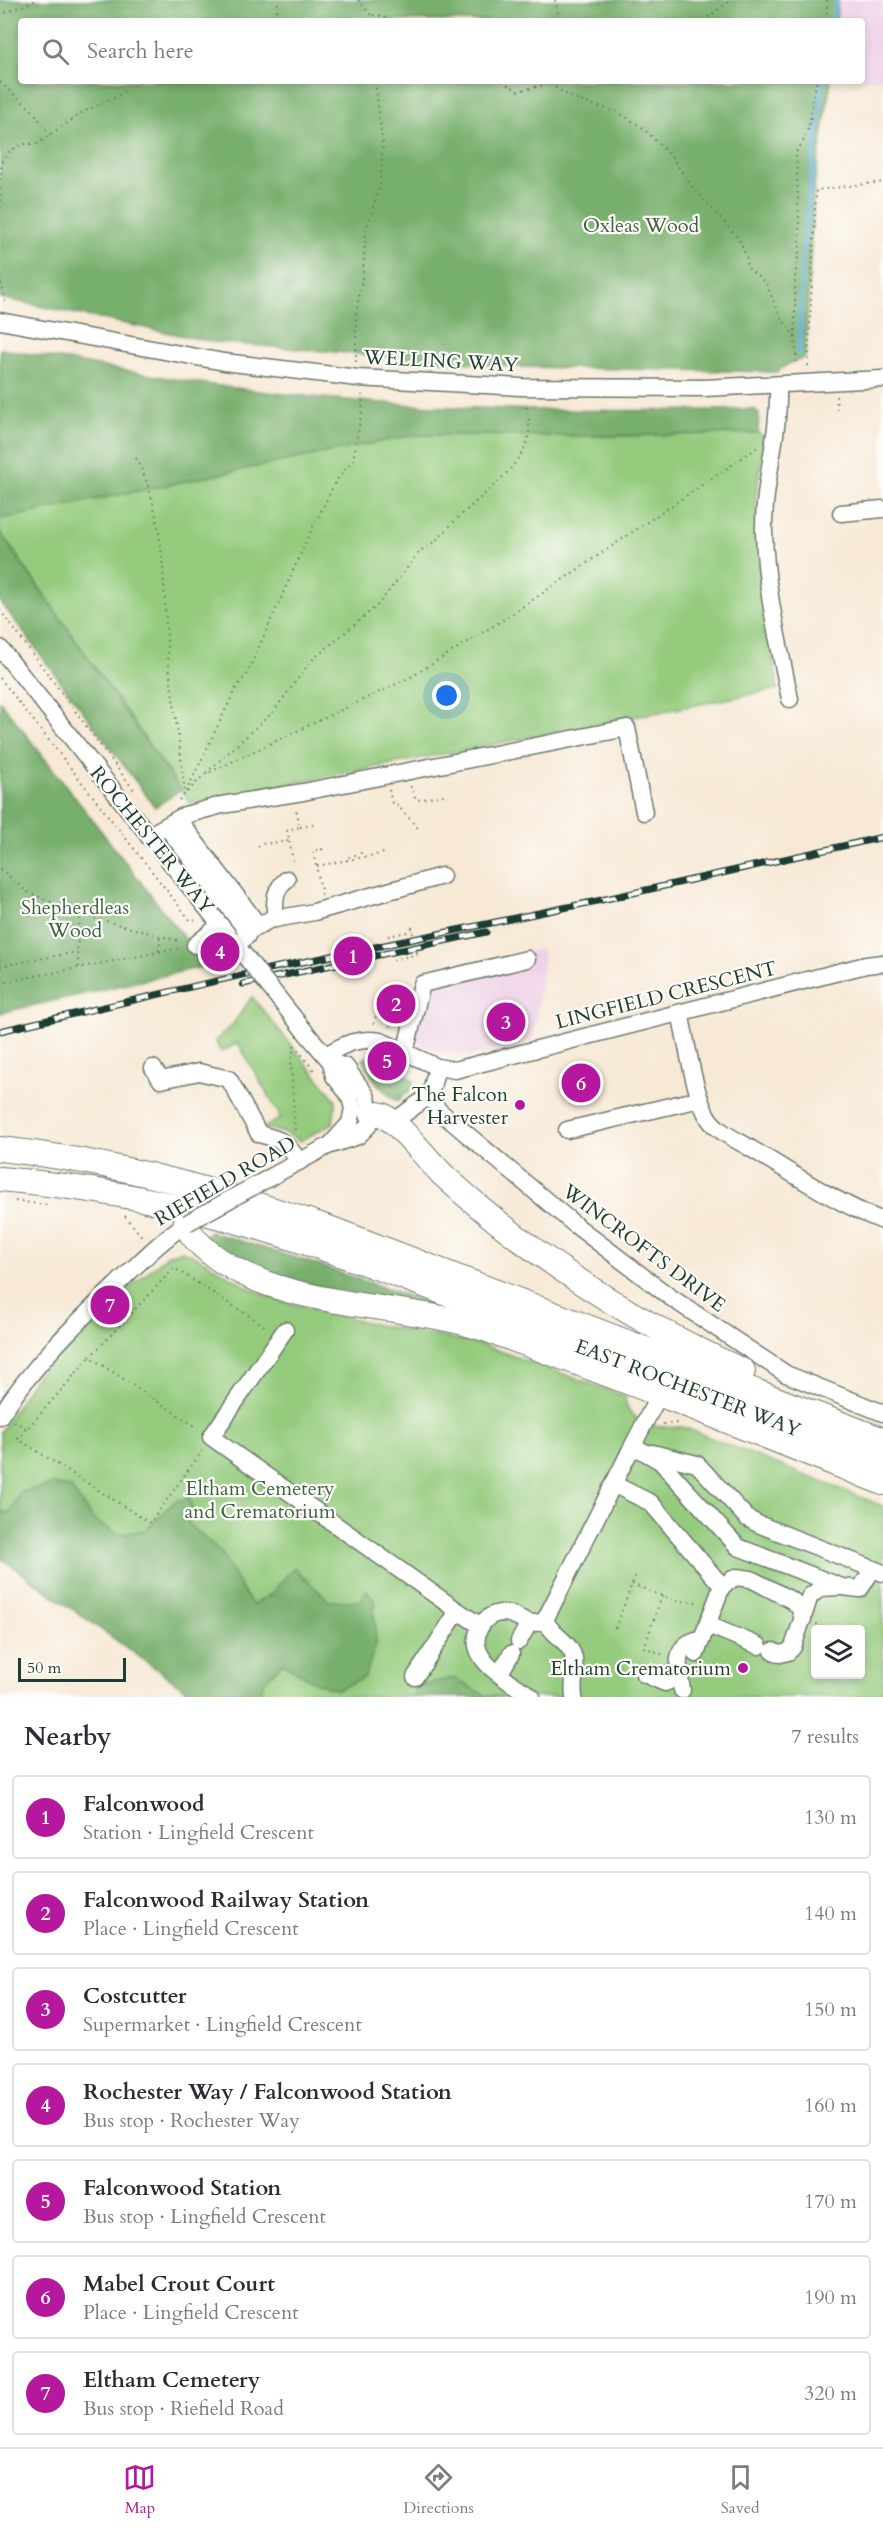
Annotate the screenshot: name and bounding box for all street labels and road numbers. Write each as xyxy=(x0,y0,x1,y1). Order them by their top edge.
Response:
street label: WELLING WAY xyxy=(362,343,519,379)
street label: ROCHESTER WAY xyxy=(84,760,220,920)
street label: LINGFIELD CRESCENT xyxy=(553,954,780,1036)
street label: RIEFIELD ROAD xyxy=(149,1130,301,1232)
street label: WINCROFTS DRIVE xyxy=(556,1177,731,1318)
street label: EAST ROCHESTER WAY xyxy=(571,1332,805,1444)

